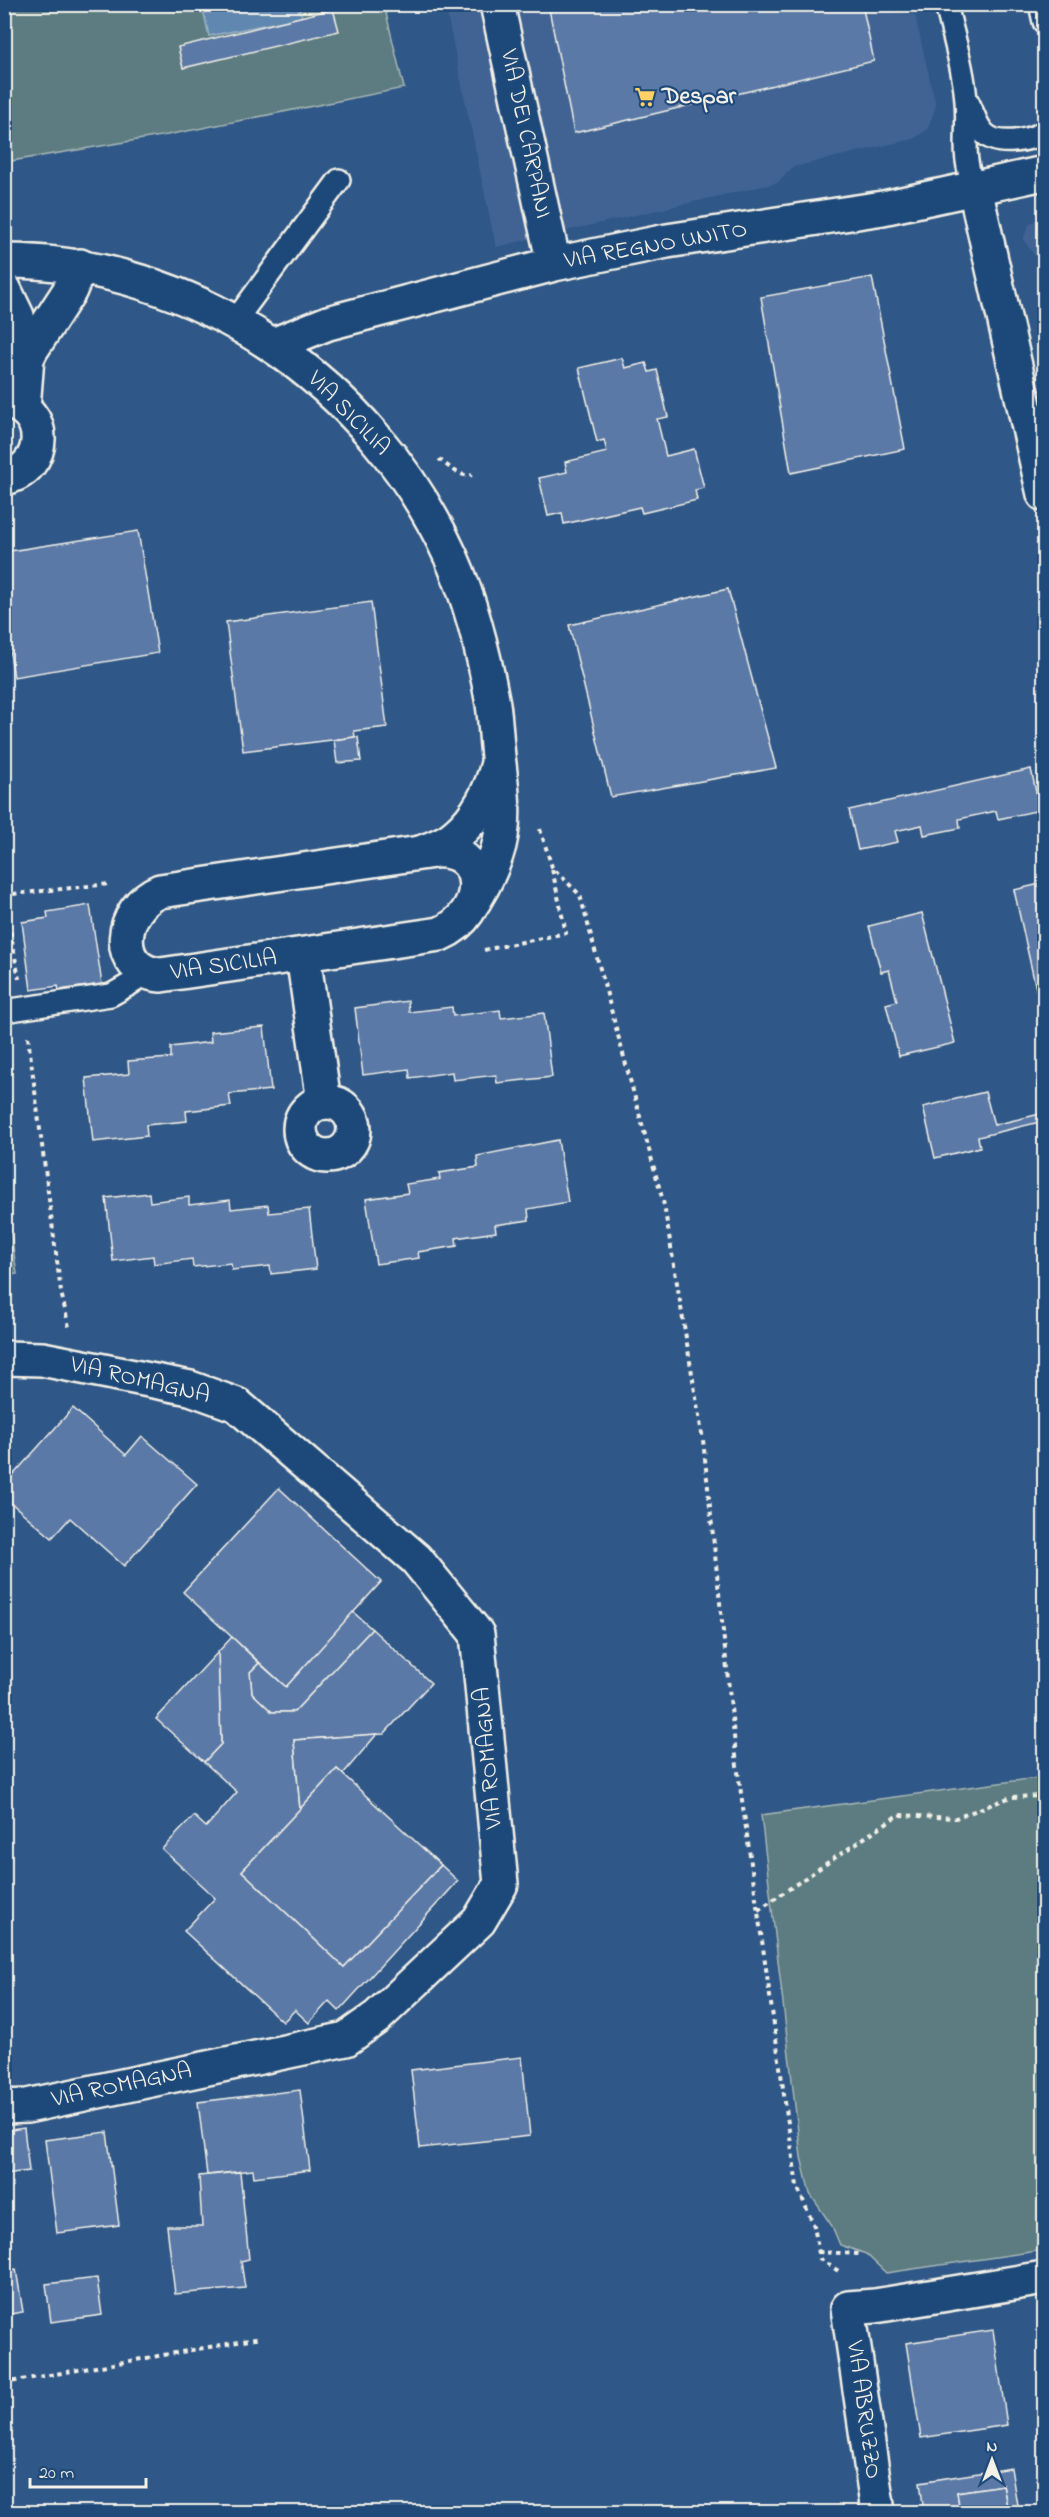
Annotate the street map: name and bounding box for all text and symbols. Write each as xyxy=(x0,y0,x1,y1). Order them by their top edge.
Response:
street label: VIA DEI CARPANI xyxy=(490,45,560,222)
place label: Despar xyxy=(661,80,737,115)
supermarket icon: Despar xyxy=(633,85,657,109)
street label: VIA REGNO UNITO xyxy=(561,213,750,279)
street label: VIA SICILIA xyxy=(298,363,398,465)
street label: VIA SICILIA xyxy=(168,941,279,991)
street label: VIA ROMAGNA xyxy=(66,1348,213,1414)
street label: VIA ROMAGNA xyxy=(465,1686,513,1831)
street label: VIA ROMAGNA xyxy=(48,2054,195,2118)
street label: VIA ABRUZZO xyxy=(836,2338,890,2481)
north arrow xyxy=(962,2430,1022,2490)
text: N xyxy=(987,2435,998,2459)
scale bar xyxy=(30,2451,146,2489)
text: 20 m xyxy=(39,2461,74,2487)

